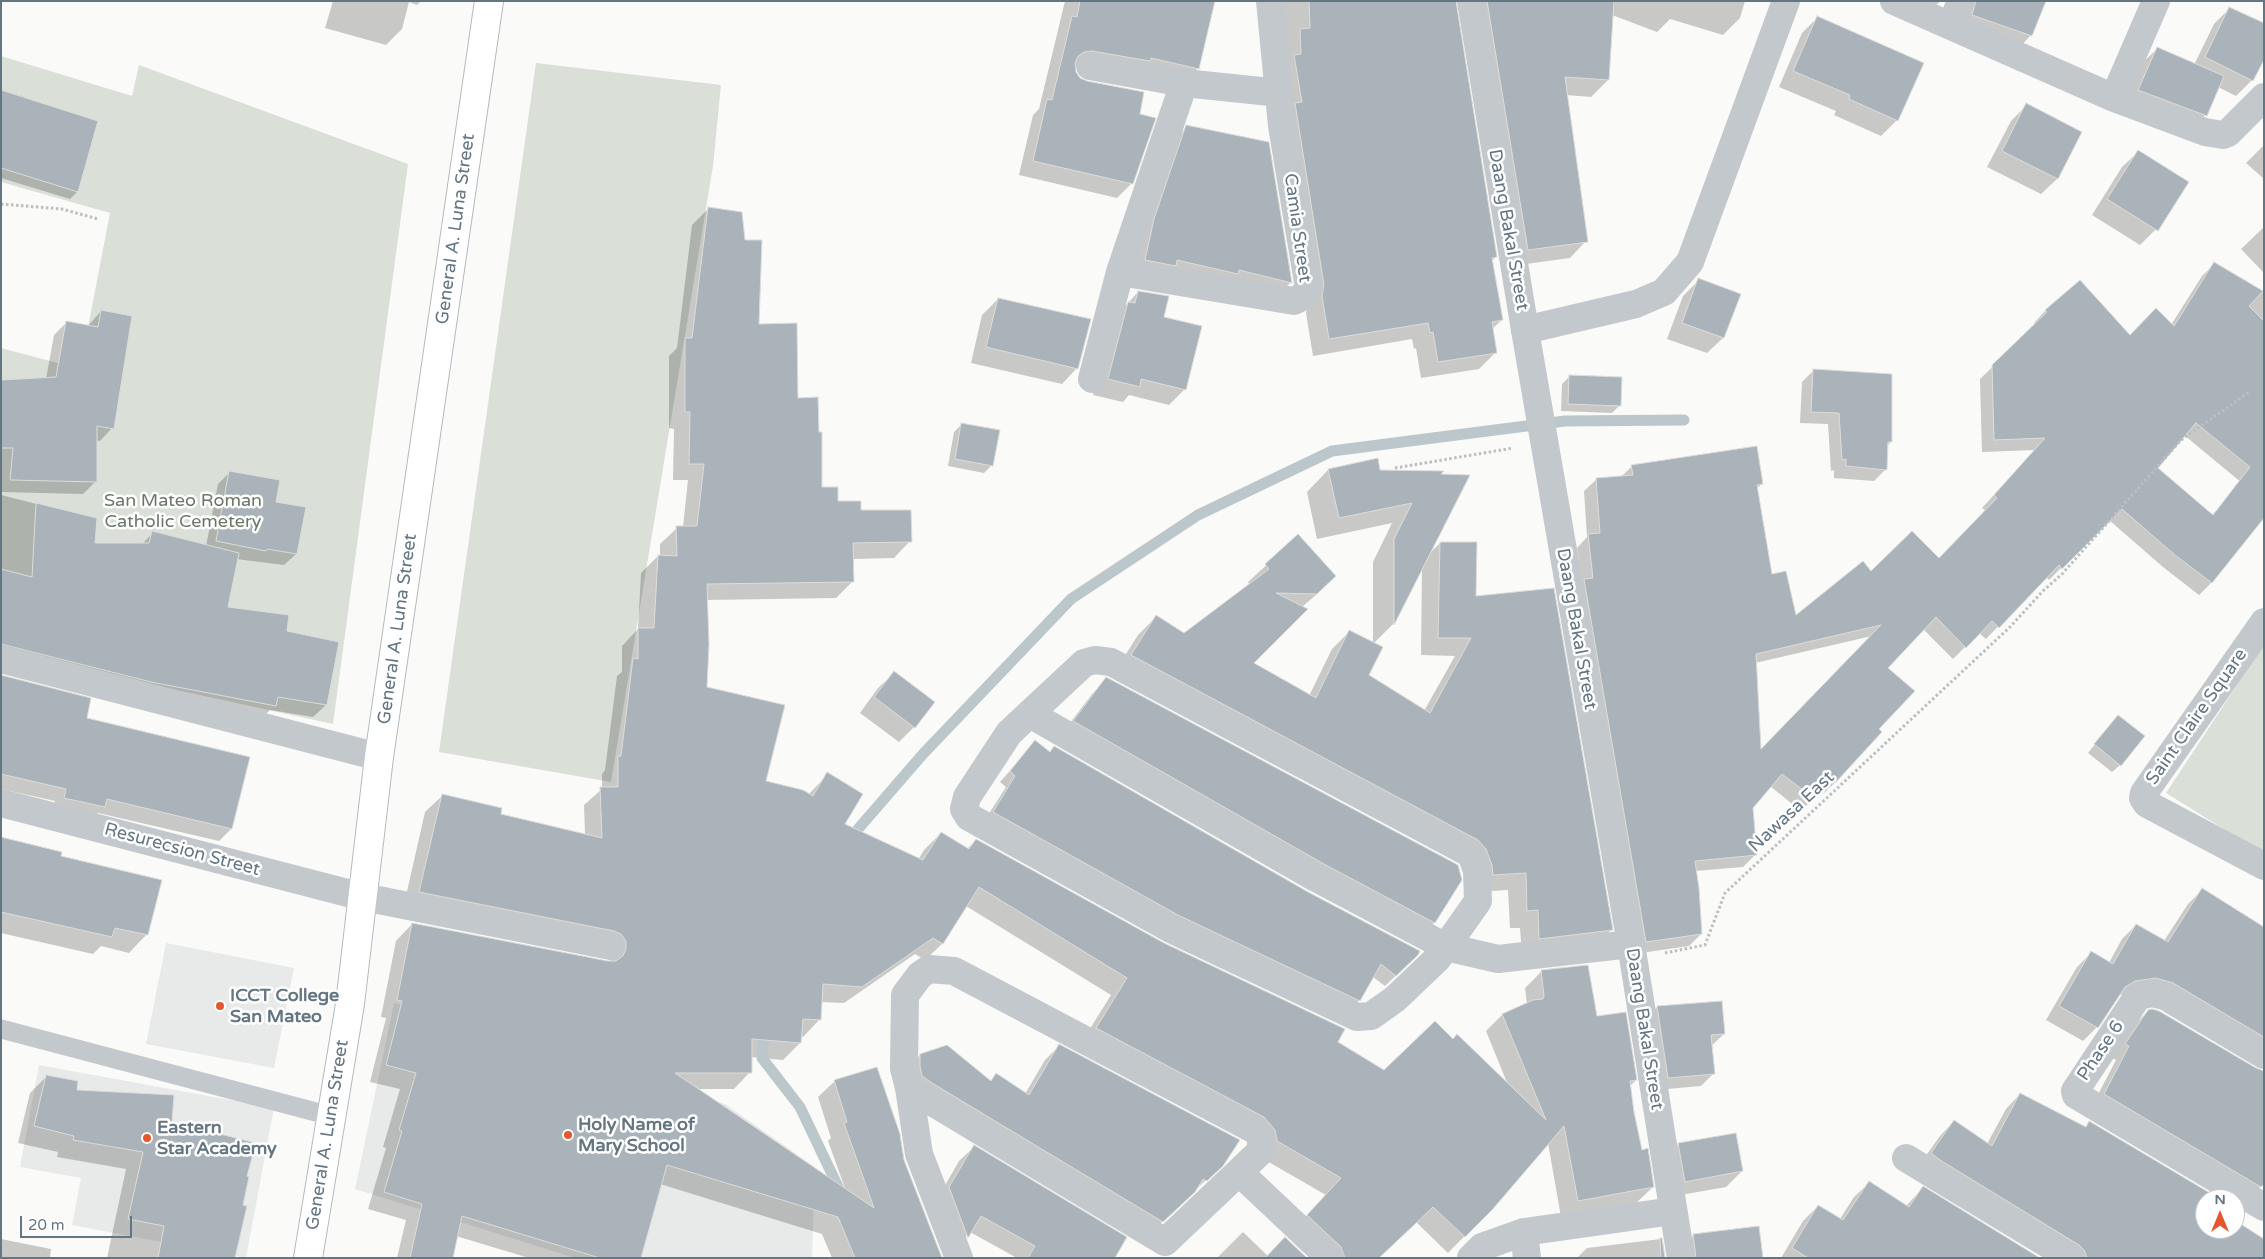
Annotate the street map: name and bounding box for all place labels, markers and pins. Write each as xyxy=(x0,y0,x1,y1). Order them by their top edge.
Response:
place label: ICCT College San Mateo xyxy=(230,985,339,1028)
marker: ICCT College San Mateo xyxy=(214,1000,226,1012)
place label: Holy Name of Mary School xyxy=(578,1114,695,1156)
place label: Eastern Star Academy xyxy=(157,1117,277,1160)
marker: Holy Name of Mary School xyxy=(562,1129,574,1141)
marker: Eastern Star Academy xyxy=(141,1132,153,1144)

